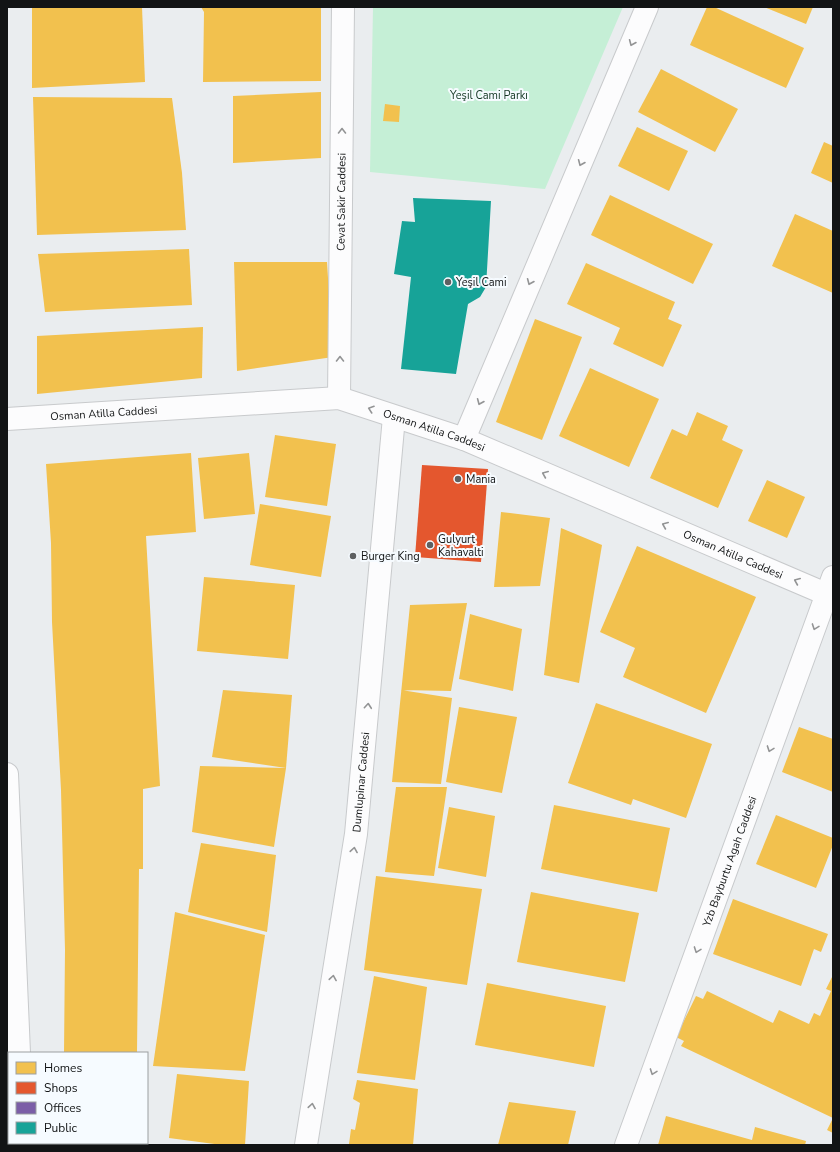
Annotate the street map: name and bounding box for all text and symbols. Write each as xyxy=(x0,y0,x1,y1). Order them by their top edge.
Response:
one-way arrow xyxy=(629,38,637,46)
park label: Yeşil Cami Parkı xyxy=(449,88,528,103)
one-way arrow xyxy=(338,128,346,134)
street label: Cevat Sakir Caddesi xyxy=(334,153,350,251)
one-way arrow xyxy=(578,158,586,166)
place label: Yeşil Cami xyxy=(455,275,507,290)
marker: Yeşil Cami xyxy=(443,277,453,287)
one-way arrow xyxy=(527,279,535,286)
one-way arrow xyxy=(336,356,344,362)
one-way arrow xyxy=(476,398,484,405)
street label: Osman Atilla Caddesi xyxy=(50,403,158,424)
one-way arrow xyxy=(368,405,375,414)
street label: Osman Atilla Caddesi xyxy=(381,406,487,455)
one-way arrow xyxy=(542,470,549,478)
place label: Mania xyxy=(466,472,496,487)
marker: Mania xyxy=(453,474,463,484)
one-way arrow xyxy=(661,521,668,529)
street label: Osman Atilla Caddesi xyxy=(681,527,785,583)
place label: Gulyurt Kahavalti xyxy=(438,532,484,560)
marker: Gulyurt Kahavalti xyxy=(425,540,435,550)
place label: Burger King xyxy=(361,549,420,564)
marker: Burger King xyxy=(348,551,358,561)
one-way arrow xyxy=(794,578,802,586)
one-way arrow xyxy=(811,623,819,630)
one-way arrow xyxy=(363,703,372,710)
street label: Dumlupinar Caddesi xyxy=(349,731,373,833)
one-way arrow xyxy=(767,745,775,752)
street label: Yzb Bayburtu Agah Caddesi xyxy=(699,794,760,930)
one-way arrow xyxy=(349,847,357,853)
one-way arrow xyxy=(694,946,702,953)
one-way arrow xyxy=(328,975,337,981)
legend xyxy=(8,1052,148,1144)
text: Homes xyxy=(44,1060,82,1076)
one-way arrow xyxy=(649,1069,657,1076)
text: Shops xyxy=(44,1080,78,1096)
text: Offices xyxy=(44,1100,82,1116)
one-way arrow xyxy=(307,1103,316,1110)
text: Public xyxy=(44,1120,78,1136)

